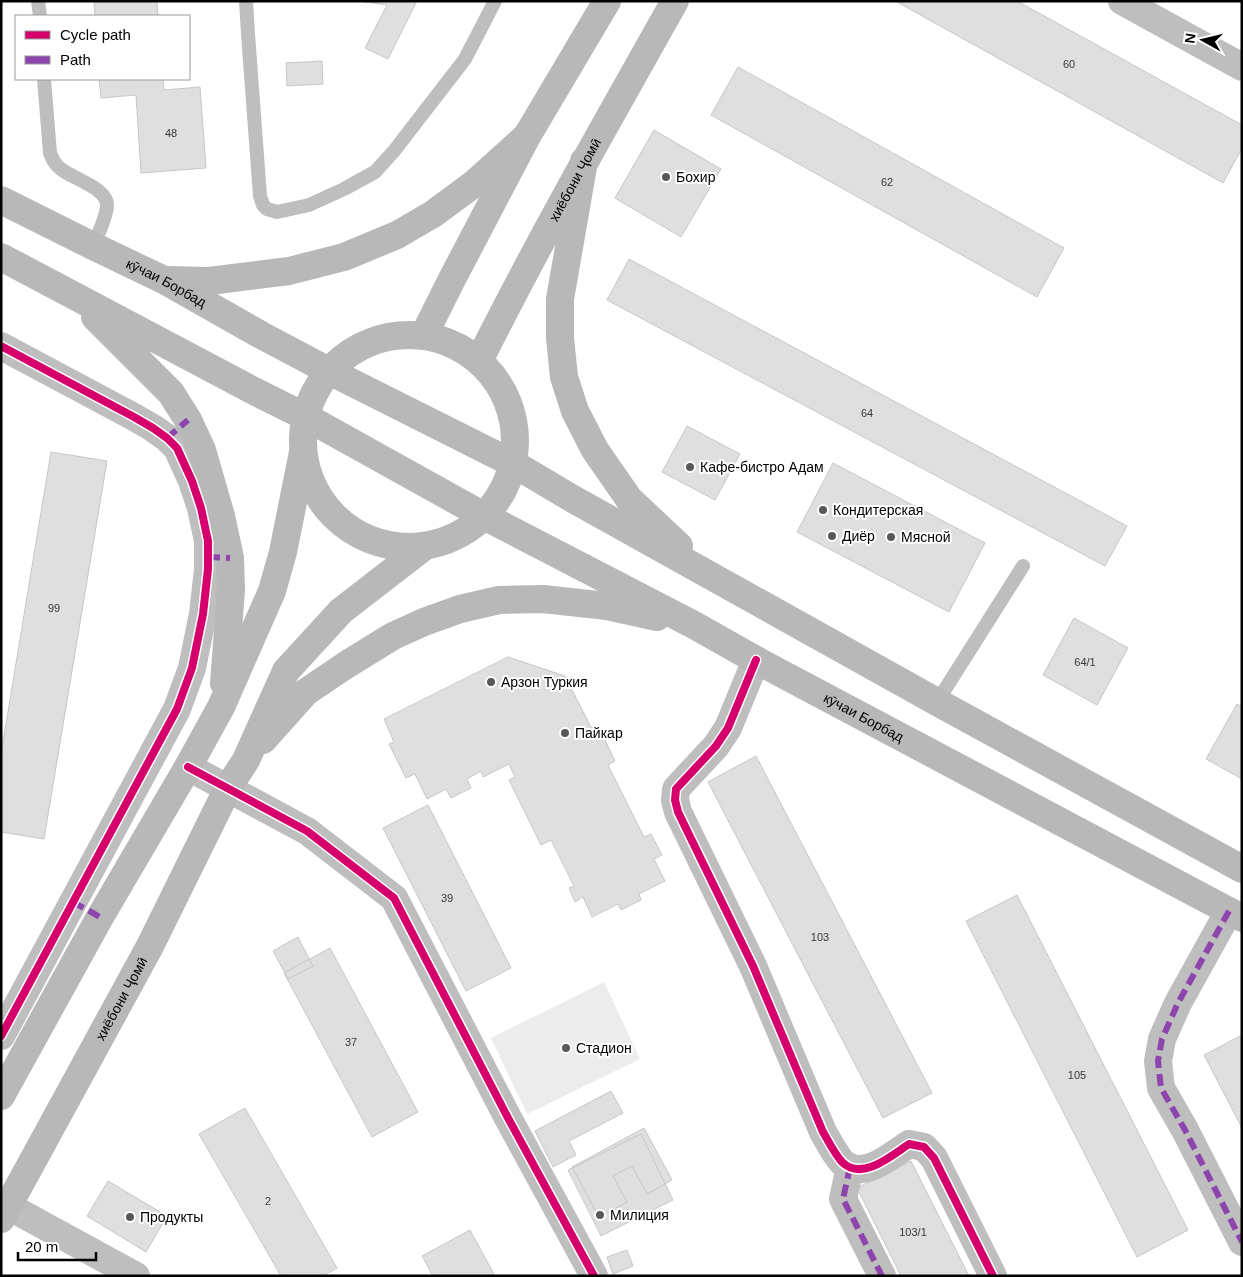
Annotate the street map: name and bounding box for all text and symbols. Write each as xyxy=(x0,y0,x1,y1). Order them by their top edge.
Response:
legend xyxy=(15,15,190,80)
north arrow xyxy=(1178,15,1228,65)
text: Cycle path xyxy=(60,26,131,43)
text: N xyxy=(1181,32,1199,44)
text: Path xyxy=(60,51,91,68)
house number: 60 xyxy=(1063,58,1075,70)
house number: 48 xyxy=(165,127,177,139)
street label: хиёбони Ҷомӣ xyxy=(546,135,604,224)
place label: Бохир xyxy=(676,169,716,185)
marker: Бохир xyxy=(660,171,672,183)
house number: 62 xyxy=(881,176,893,188)
street label: кӯчаи Борбад xyxy=(124,255,209,310)
house number: 64 xyxy=(861,407,873,419)
place label: Кафе-бистро Адам xyxy=(700,459,824,475)
marker: Кафе-бистро Адам xyxy=(684,461,696,473)
place label: Кондитерская xyxy=(833,502,923,518)
marker: Кондитерская xyxy=(817,504,829,516)
place label: Диëр xyxy=(842,528,875,544)
place label: Мясной xyxy=(901,529,951,545)
marker: Диëр xyxy=(826,530,838,542)
marker: Мясной xyxy=(885,531,897,543)
house number: 99 xyxy=(48,602,60,614)
house number: 64/1 xyxy=(1074,656,1096,668)
place label: Арзон Туркия xyxy=(501,674,588,690)
marker: Арзон Туркия xyxy=(485,676,497,688)
street label: кӯчаи Борбад xyxy=(821,689,907,745)
place label: Пайкар xyxy=(575,725,623,741)
marker: Пайкар xyxy=(559,727,571,739)
house number: 39 xyxy=(441,892,453,904)
house number: 103 xyxy=(811,931,829,943)
street label: хиёбони Ҷомӣ xyxy=(92,954,150,1043)
house number: 37 xyxy=(345,1036,357,1048)
place label: Стадион xyxy=(576,1040,632,1056)
marker: Стадион xyxy=(560,1042,572,1054)
house number: 105 xyxy=(1068,1069,1086,1081)
house number: 2 xyxy=(265,1195,271,1207)
place label: Милиция xyxy=(610,1207,669,1223)
place label: Продукты xyxy=(140,1209,203,1225)
marker: Милиция xyxy=(594,1209,606,1221)
marker: Продукты xyxy=(124,1211,136,1223)
house number: 103/1 xyxy=(899,1226,927,1238)
scale bar xyxy=(18,1230,95,1262)
text: 20 m xyxy=(25,1238,58,1255)

